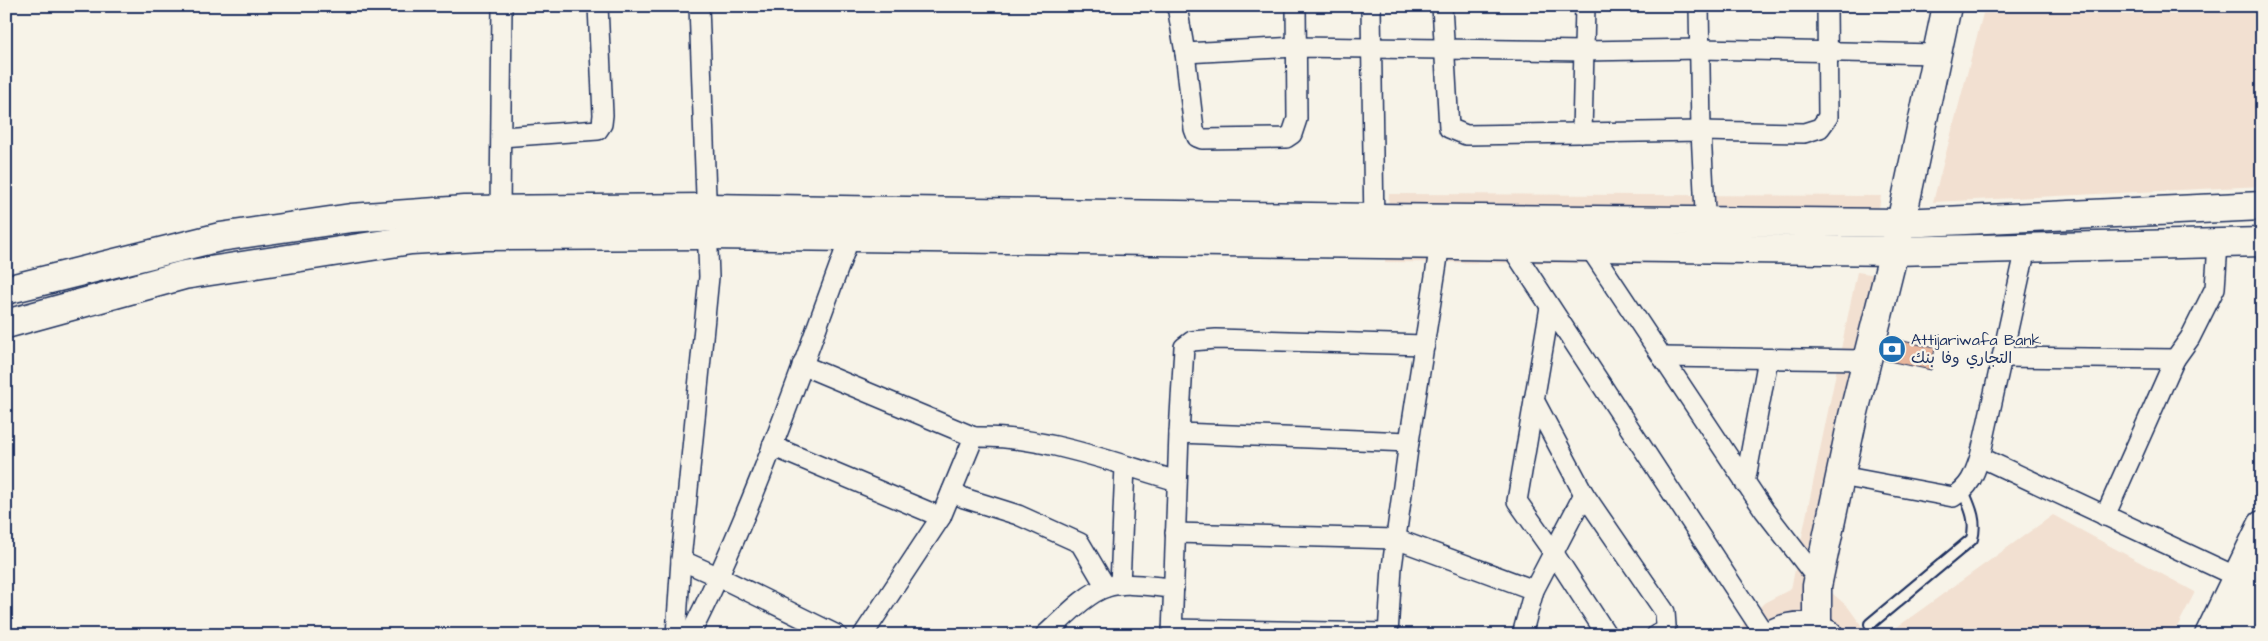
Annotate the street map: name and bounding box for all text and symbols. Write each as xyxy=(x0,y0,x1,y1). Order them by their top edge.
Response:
place label: Attijariwafa Bank التجاري وفا بنك xyxy=(1911,329,2041,369)
bank icon: Attijariwafa Bank التجاري وفا بنك xyxy=(1877,334,1907,364)

